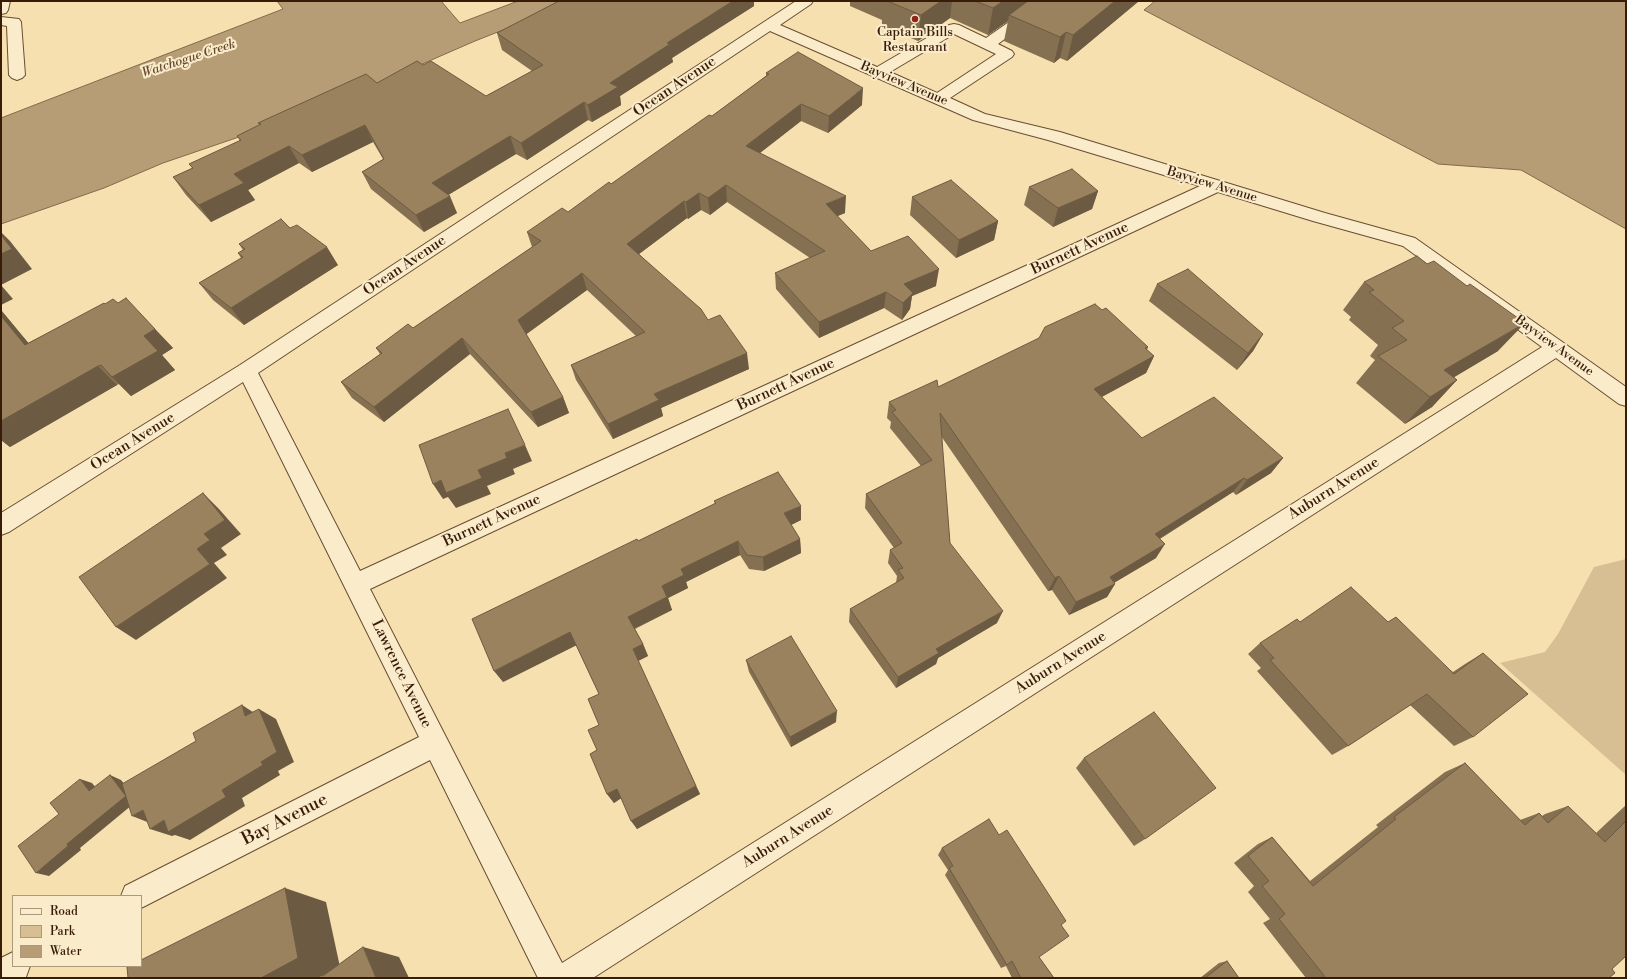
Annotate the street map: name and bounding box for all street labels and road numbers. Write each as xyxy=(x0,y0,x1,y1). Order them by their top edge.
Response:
street label: Ocean Avenue xyxy=(630,53,720,121)
street label: Bayview Avenue xyxy=(858,59,950,109)
street label: Bayview Avenue xyxy=(1165,164,1259,206)
street label: Burnett Avenue xyxy=(1028,219,1132,279)
street label: Ocean Avenue xyxy=(360,232,450,300)
street label: Bayview Avenue xyxy=(1512,312,1596,380)
street label: Burnett Avenue xyxy=(734,355,838,415)
street label: Ocean Avenue xyxy=(88,409,178,475)
street label: Auburn Avenue xyxy=(1285,454,1383,524)
street label: Burnett Avenue xyxy=(440,491,544,551)
street label: Lawrence Avenue xyxy=(367,617,435,731)
street label: Auburn Avenue xyxy=(1012,628,1110,698)
street label: Bay Avenue xyxy=(238,789,332,851)
street label: Auburn Avenue xyxy=(739,802,837,872)

